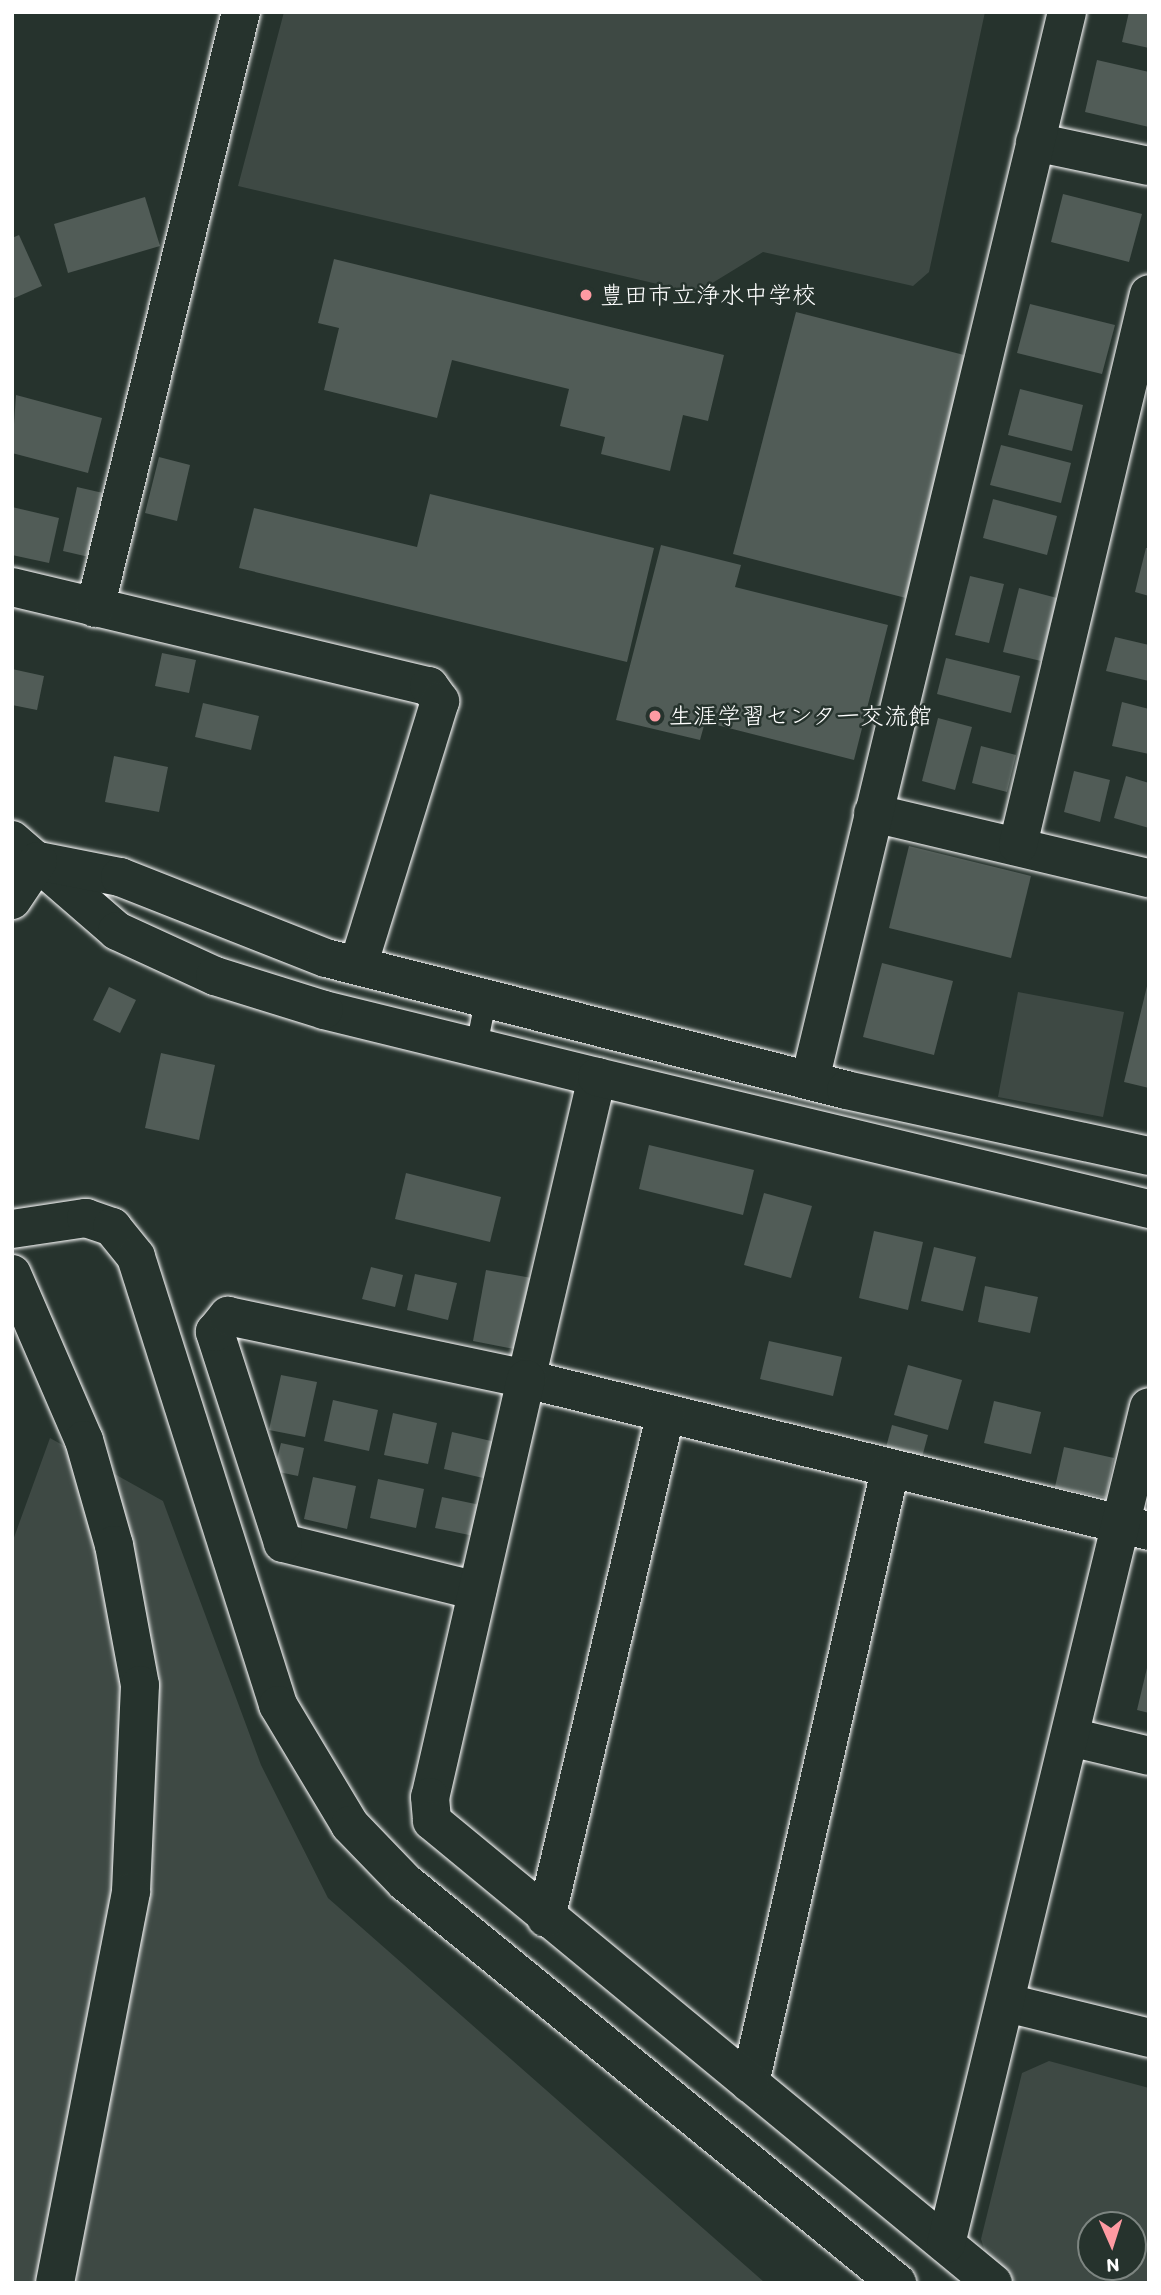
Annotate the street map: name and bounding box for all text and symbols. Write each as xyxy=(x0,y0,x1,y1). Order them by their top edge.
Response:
place label: 豊田市立浄水中学校 xyxy=(600,281,816,309)
marker: 豊田市立浄水中学校 xyxy=(578,287,594,303)
place label: 生涯学習センタ一交流館 xyxy=(669,702,933,730)
marker: 生涯学習センタ一交流館 xyxy=(647,708,663,724)
north arrow xyxy=(1077,2211,1147,2281)
text: N xyxy=(1106,2254,1120,2277)

